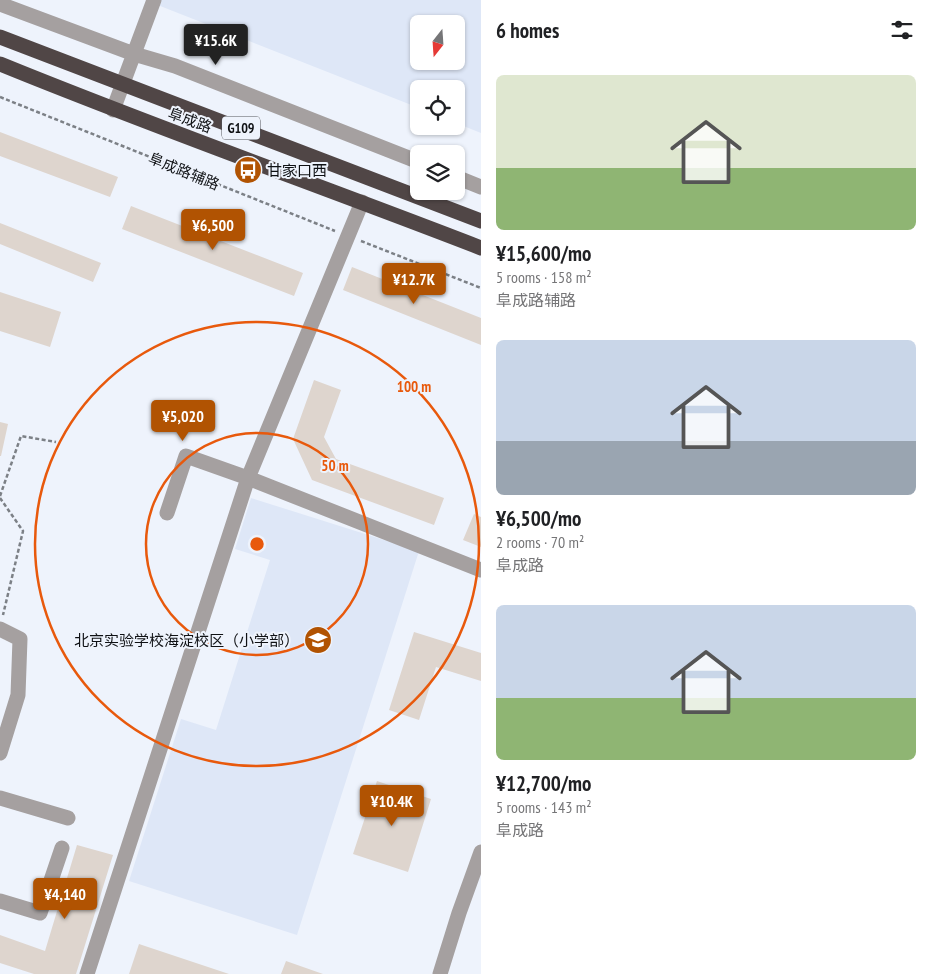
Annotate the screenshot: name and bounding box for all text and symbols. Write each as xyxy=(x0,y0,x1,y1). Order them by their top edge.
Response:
north arrow xyxy=(410,15,465,70)
map controls xyxy=(410,15,465,200)
icon: filters xyxy=(888,16,916,44)
text: 6 homes xyxy=(496,17,559,44)
pin: ¥15.6K xyxy=(175,23,257,66)
text: ¥15.6K xyxy=(195,30,237,50)
button: locate xyxy=(410,80,465,135)
street label: 阜成路 xyxy=(166,103,214,137)
icon: home xyxy=(661,107,751,197)
road number: G109 xyxy=(222,116,260,140)
button: layers xyxy=(410,145,465,200)
street label: 阜成路辅路 xyxy=(146,148,222,194)
bus stop icon: 甘家口西 xyxy=(233,155,263,185)
place label: 甘家口西 xyxy=(267,161,327,180)
pin: ¥6,500 xyxy=(172,208,254,251)
text: ¥6,500 xyxy=(192,215,234,235)
text: ¥15,600/mo xyxy=(496,240,591,267)
pin: ¥12.7K xyxy=(373,262,455,305)
text: 5 rooms · 158 m² xyxy=(496,267,592,287)
text: ¥12.7K xyxy=(393,269,435,289)
text: 阜成路辅路 xyxy=(496,290,576,310)
icon: home xyxy=(661,372,751,462)
text: 100 m xyxy=(397,377,431,396)
pin: ¥5,020 xyxy=(142,400,224,442)
text: ¥5,020 xyxy=(162,406,204,426)
text: 50 m xyxy=(321,456,349,475)
text: ¥6,500/mo xyxy=(496,505,581,532)
text: 2 rooms · 70 m² xyxy=(496,532,584,552)
centre of rings xyxy=(248,535,266,553)
text: 阜成路 xyxy=(496,555,544,575)
school or university icon: 北京实验学校海淀校区（小学部） xyxy=(303,625,333,655)
place label: 北京实验学校海淀校区（小学部） xyxy=(74,631,299,650)
icon: home xyxy=(661,637,751,727)
text: ¥12,700/mo xyxy=(496,770,591,797)
pin: ¥10.4K xyxy=(351,784,433,827)
text: ¥10.4K xyxy=(371,791,413,811)
text: 5 rooms · 143 m² xyxy=(496,797,592,817)
text: 阜成路 xyxy=(496,820,544,840)
pin: ¥4,140 xyxy=(24,878,106,920)
text: ¥4,140 xyxy=(44,884,86,904)

